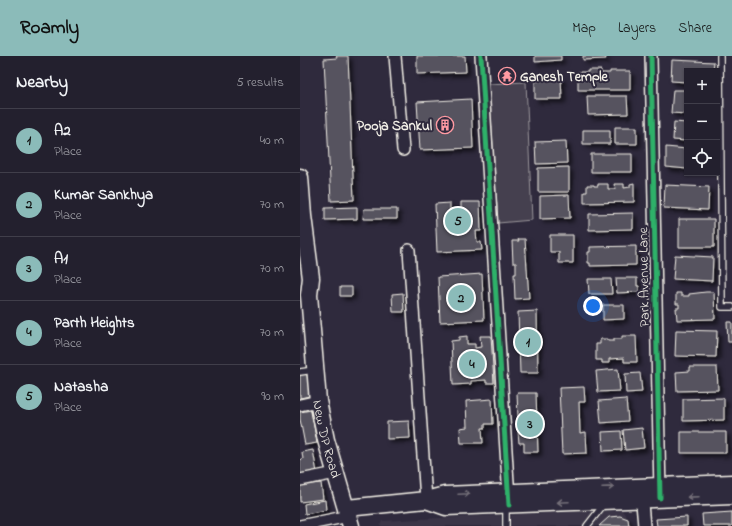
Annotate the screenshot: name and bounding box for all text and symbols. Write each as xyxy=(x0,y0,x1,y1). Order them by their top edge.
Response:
text: Roamly xyxy=(20,15,79,42)
text: Map xyxy=(572,18,596,39)
text: Layers xyxy=(618,18,656,39)
text: Share xyxy=(678,18,712,39)
temple icon: Ganesh Temple xyxy=(497,66,517,86)
place label: Ganesh Temple xyxy=(520,67,608,88)
map controls xyxy=(684,68,720,176)
button: + xyxy=(684,68,720,104)
text: Nearby xyxy=(16,70,68,95)
text: 5 results xyxy=(236,73,284,92)
button: − xyxy=(684,104,720,140)
building icon: Pooja Sankul xyxy=(435,115,455,135)
place label: Pooja Sankul xyxy=(357,116,433,137)
text: A2 xyxy=(54,120,71,142)
text: 1 xyxy=(27,131,31,150)
text: 40 m xyxy=(260,131,284,150)
button: locate xyxy=(684,140,720,176)
text: Place xyxy=(54,142,82,161)
text: Kumar Sankhya xyxy=(54,184,153,206)
text: 2 xyxy=(26,195,32,214)
text: 70 m xyxy=(260,195,284,214)
text: Place xyxy=(54,206,82,225)
pin: 5 xyxy=(445,206,471,236)
street label: Park Avenue Lane xyxy=(633,226,656,327)
text: A1 xyxy=(54,248,68,270)
text: 3 xyxy=(26,259,32,278)
text: 70 m xyxy=(260,259,284,278)
text: Place xyxy=(54,270,82,289)
pin: 2 xyxy=(448,283,474,313)
your location xyxy=(583,296,603,316)
text: Parth Heights xyxy=(54,312,135,334)
text: 4 xyxy=(26,323,32,342)
text: 70 m xyxy=(260,323,284,342)
pin: 1 xyxy=(515,327,541,357)
text: Place xyxy=(54,334,82,353)
pin: 4 xyxy=(459,349,485,379)
text: Natasha xyxy=(54,376,108,398)
text: 5 xyxy=(25,387,33,406)
text: 90 m xyxy=(261,387,284,406)
text: Place xyxy=(54,398,82,417)
street label: New DP Road xyxy=(306,398,346,481)
pin: 3 xyxy=(517,409,543,439)
one-way arrow xyxy=(601,484,614,491)
one-way arrow xyxy=(457,490,470,497)
one-way arrow xyxy=(687,493,700,501)
one-way arrow xyxy=(557,499,570,506)

